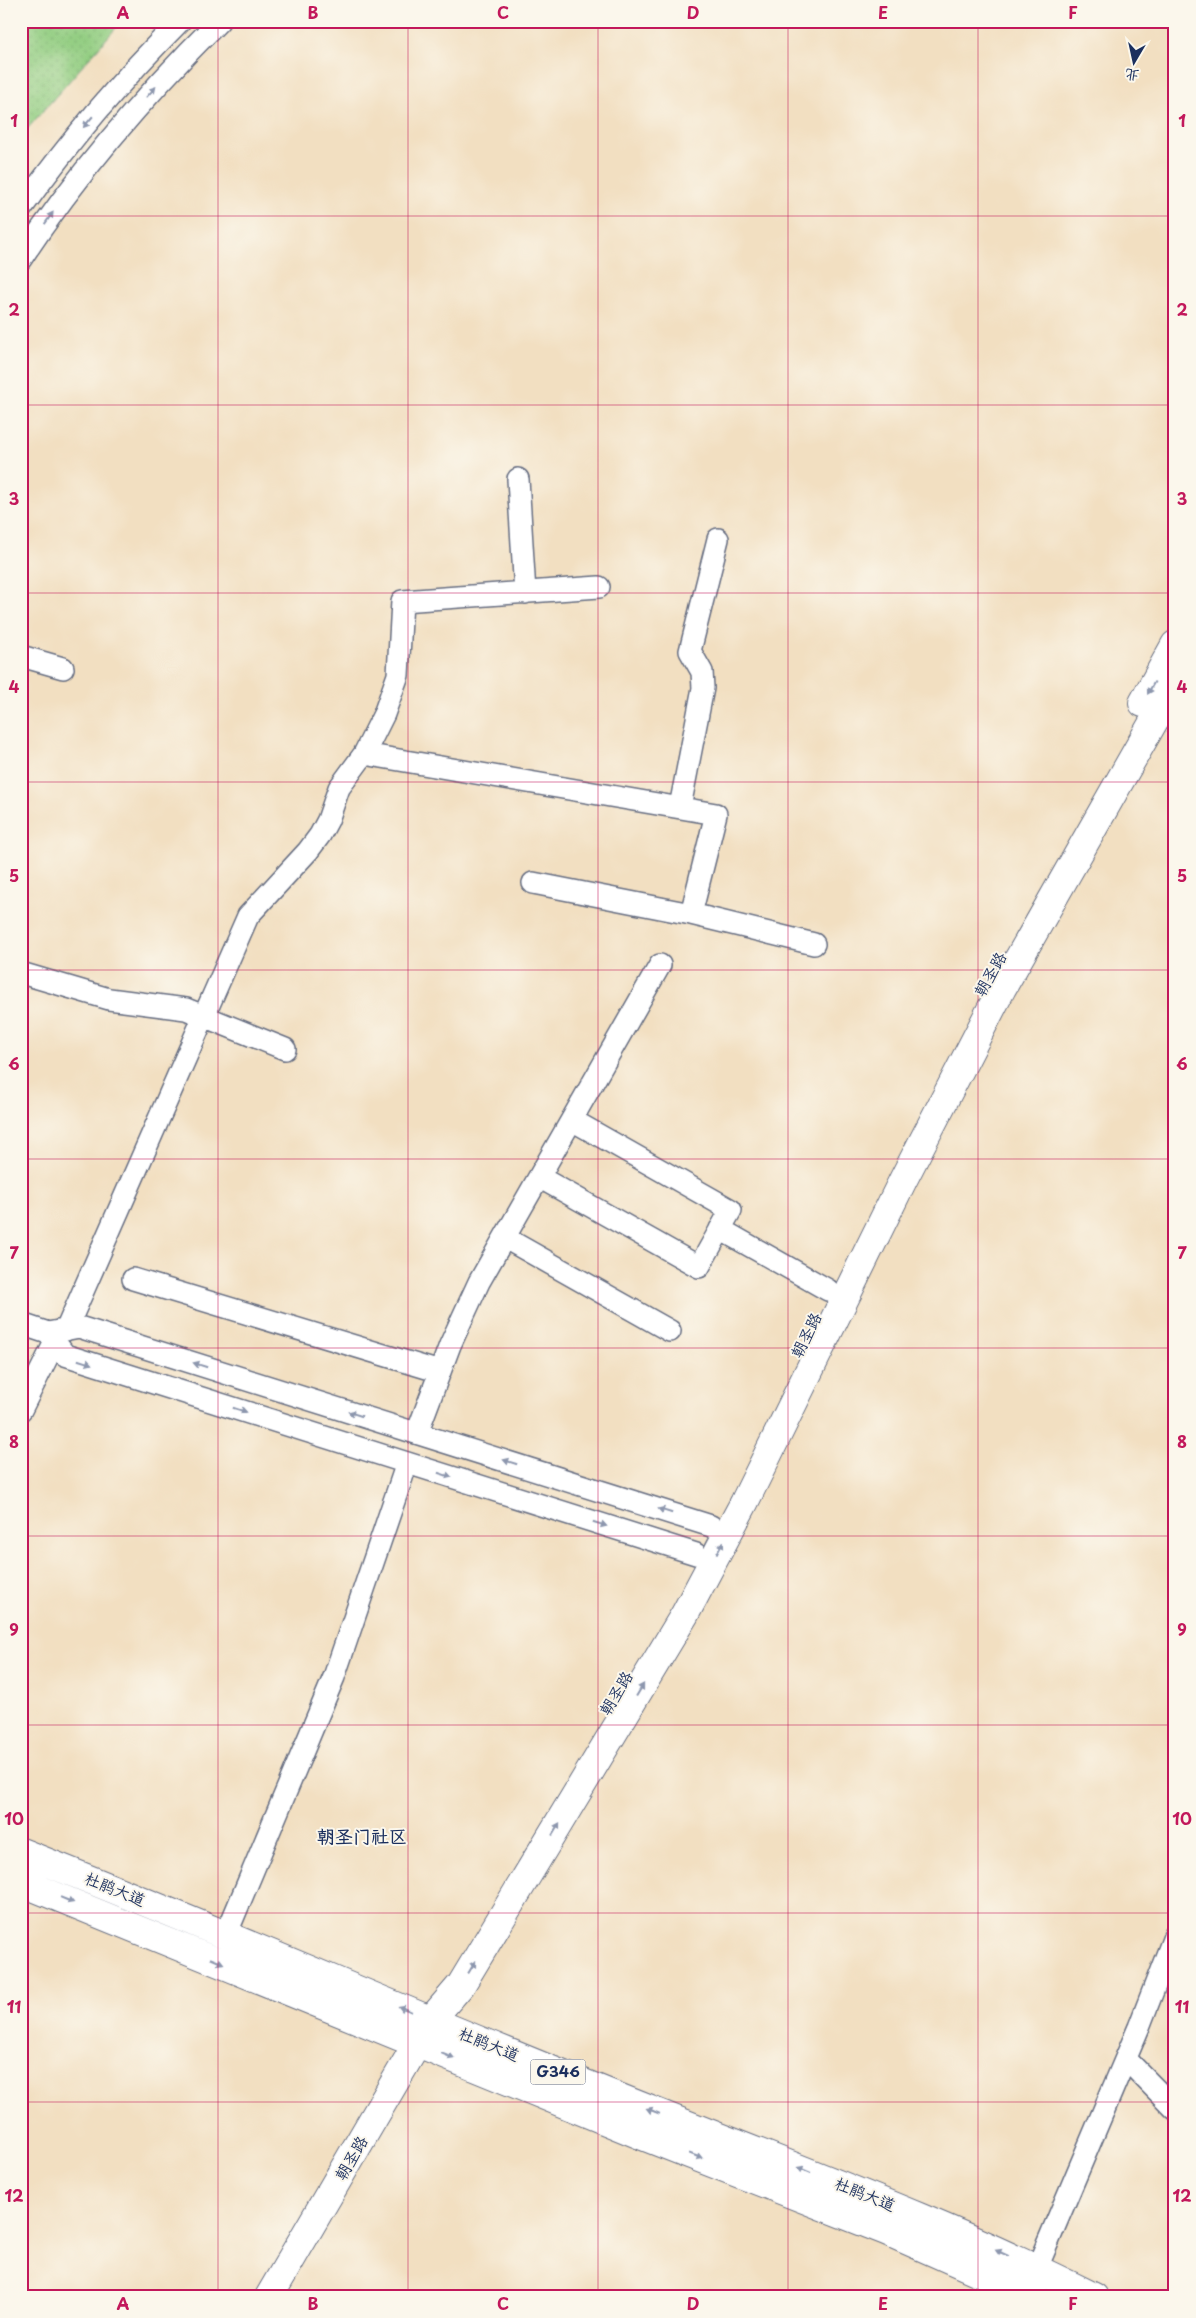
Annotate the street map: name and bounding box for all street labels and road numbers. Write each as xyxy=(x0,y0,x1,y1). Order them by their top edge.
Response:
street label: 朝圣路 xyxy=(967,947,1011,1000)
street label: 朝圣路 xyxy=(784,1308,826,1361)
street label: 朝圣路 xyxy=(592,1666,638,1719)
street label: 杜鹃大道 xyxy=(81,1865,150,1911)
street label: 杜鹃大道 xyxy=(455,2020,524,2066)
road number: G346 xyxy=(530,2060,586,2084)
street label: 朝圣路 xyxy=(328,2131,373,2184)
street label: 杜鹃大道 xyxy=(831,2170,900,2216)

